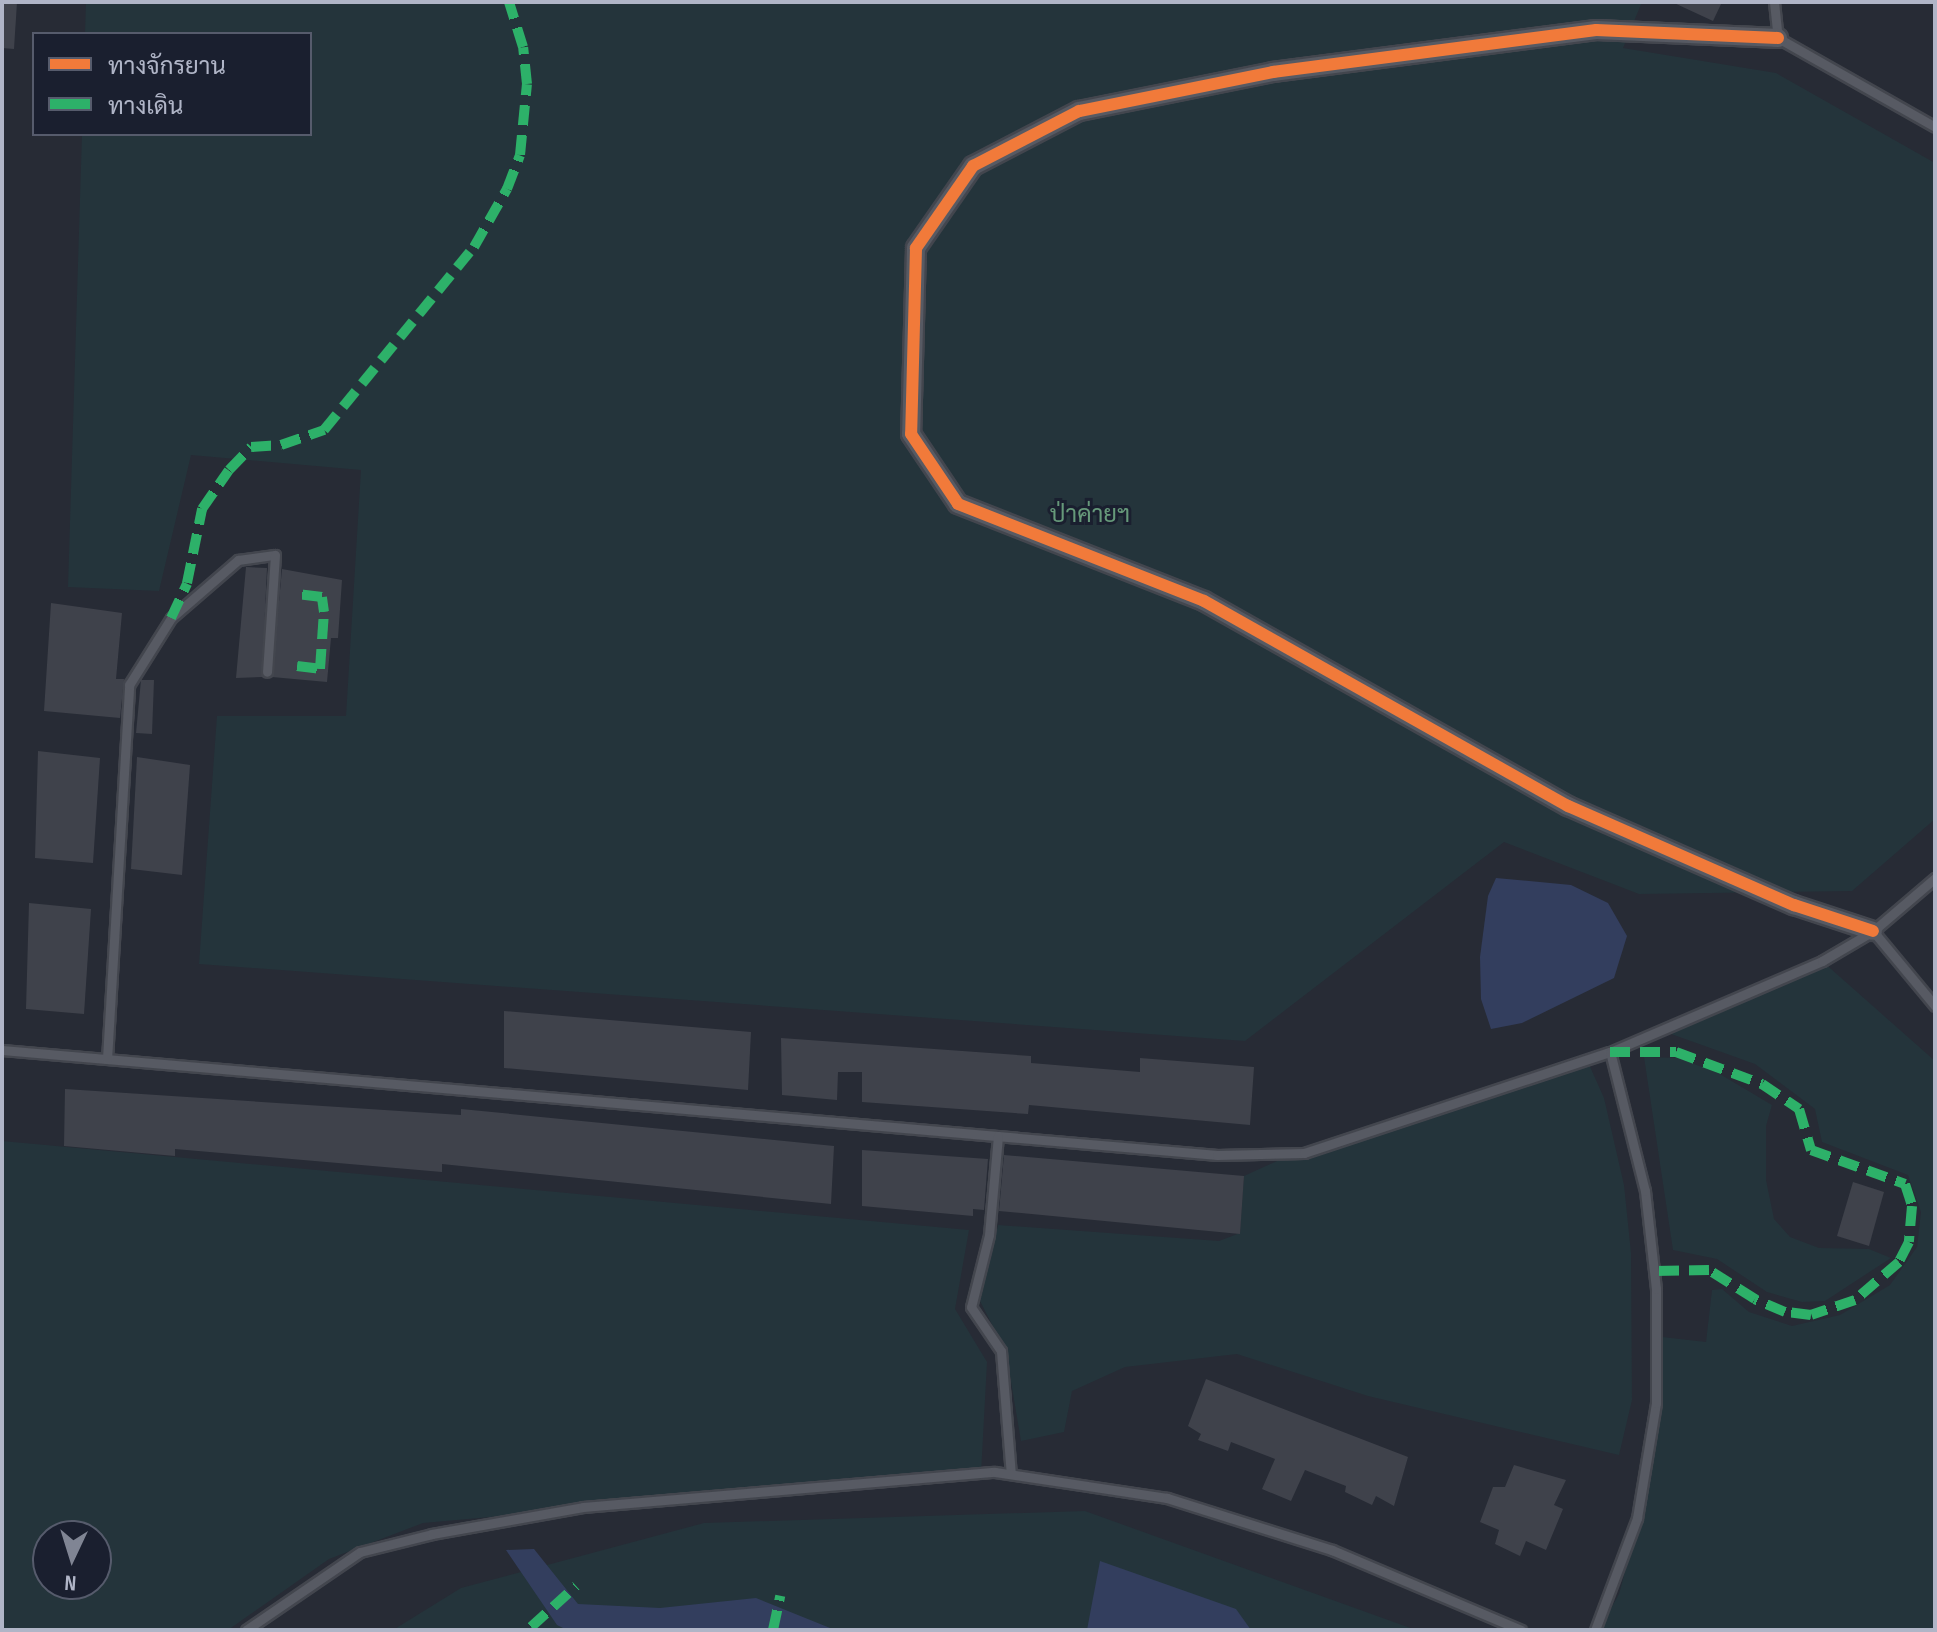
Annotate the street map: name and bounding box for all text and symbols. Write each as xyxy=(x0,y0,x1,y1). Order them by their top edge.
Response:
legend xyxy=(32,32,312,136)
text: ทางจักรยาน xyxy=(108,52,226,81)
text: ทางเดิน xyxy=(108,92,183,121)
park label: ป่าค่ายฯ xyxy=(1050,501,1130,529)
north arrow xyxy=(32,1520,112,1600)
text: N xyxy=(64,1569,77,1596)

